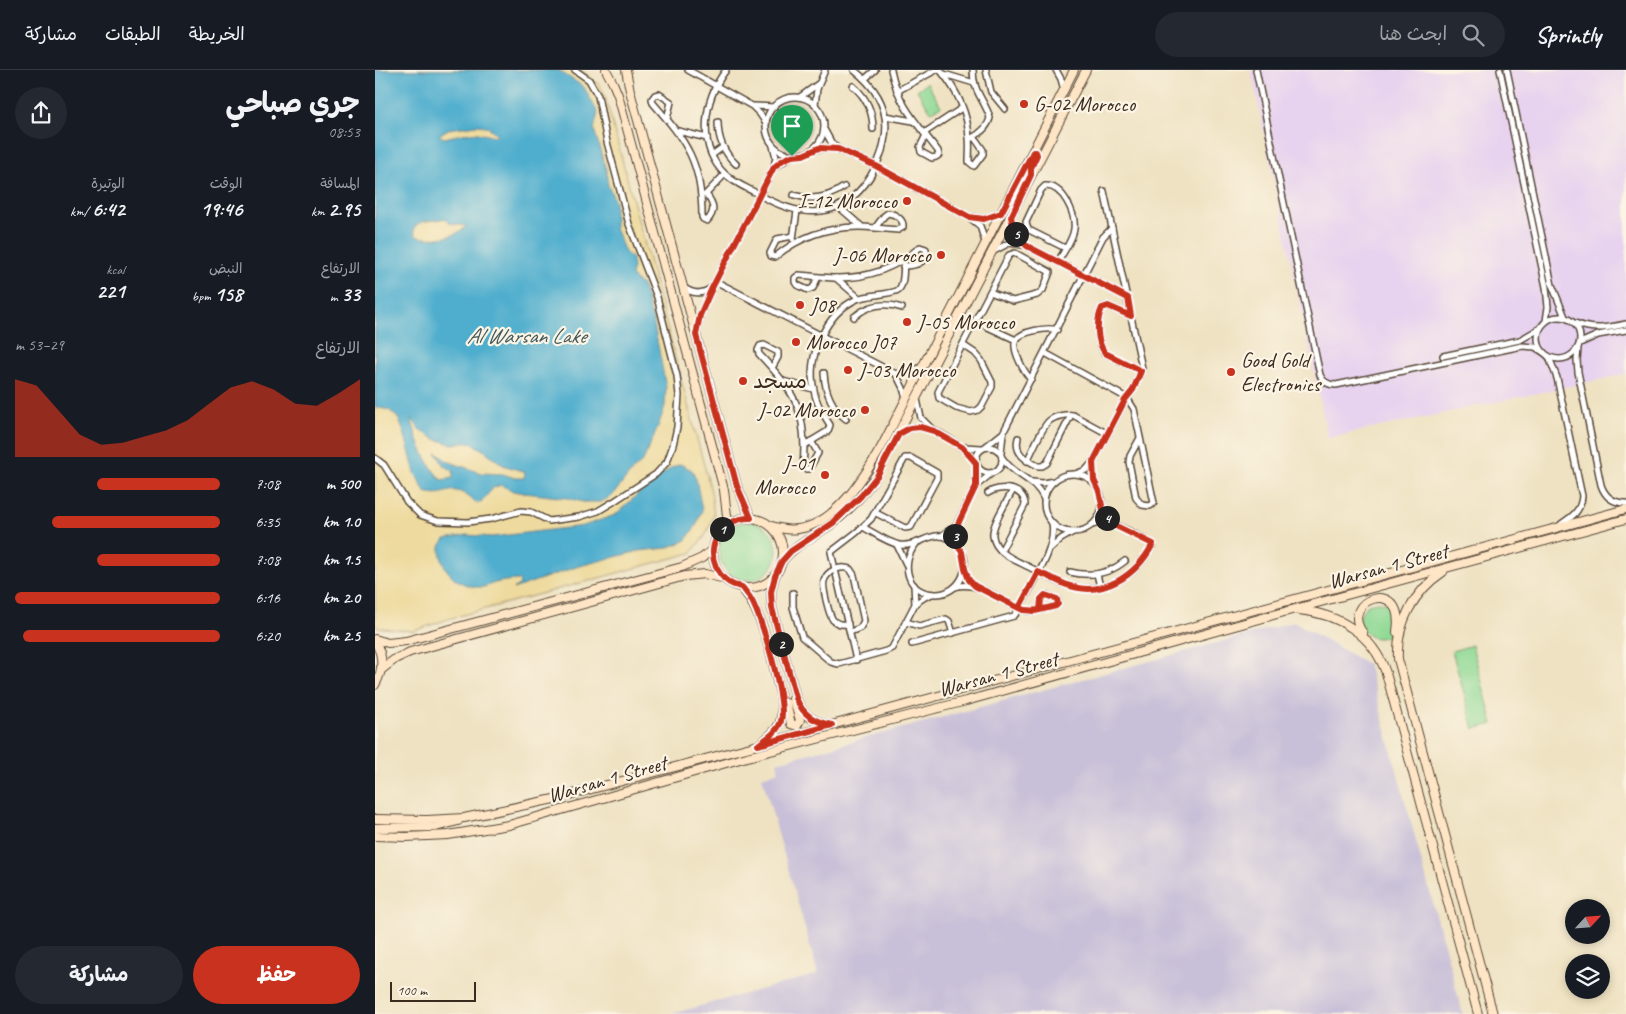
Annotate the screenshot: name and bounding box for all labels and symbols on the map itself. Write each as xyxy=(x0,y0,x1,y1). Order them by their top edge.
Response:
place label: G-02 Morocco xyxy=(1034,91,1137,117)
marker: G-02 Morocco xyxy=(1018,98,1030,110)
pin xyxy=(771,105,813,156)
place label: I-12 Morocco xyxy=(798,188,899,214)
marker: I-12 Morocco xyxy=(901,195,913,207)
pin: 5 xyxy=(1003,222,1029,246)
place label: J-06 Morocco xyxy=(833,242,933,268)
marker: J-06 Morocco xyxy=(935,249,947,261)
place label: J08 xyxy=(809,292,838,318)
marker: J08 xyxy=(794,299,806,311)
place label: J-05 Morocco xyxy=(916,309,1016,335)
marker: J-05 Morocco xyxy=(901,316,913,328)
water label: Al Warsan Lake xyxy=(467,322,589,350)
place label: Morocco J07 xyxy=(806,329,898,355)
marker: Morocco J07 xyxy=(790,336,802,348)
place label: Good Gold Electronics xyxy=(1241,347,1322,397)
place label: J-03 Morocco xyxy=(857,357,957,383)
marker: J-03 Morocco xyxy=(842,364,854,376)
marker: Good Gold Electronics xyxy=(1225,366,1237,378)
place label: مسجد xyxy=(753,368,807,394)
marker: مسجد xyxy=(737,375,749,387)
place label: J-02 Morocco xyxy=(757,397,857,423)
marker: J-02 Morocco xyxy=(859,404,871,416)
place label: J-01 Morocco xyxy=(755,450,817,500)
marker: J-01 Morocco xyxy=(819,469,831,481)
pin: 4 xyxy=(1095,506,1119,530)
pin: 1 xyxy=(709,516,735,542)
pin: 3 xyxy=(943,524,967,548)
street label: Warsan 1 Street xyxy=(1326,537,1453,594)
pin: 2 xyxy=(769,632,793,656)
street label: Warsan 1 Street xyxy=(936,645,1063,702)
street label: Warsan 1 Street xyxy=(545,749,672,808)
north arrow xyxy=(1565,899,1610,944)
scale bar xyxy=(390,979,476,1002)

